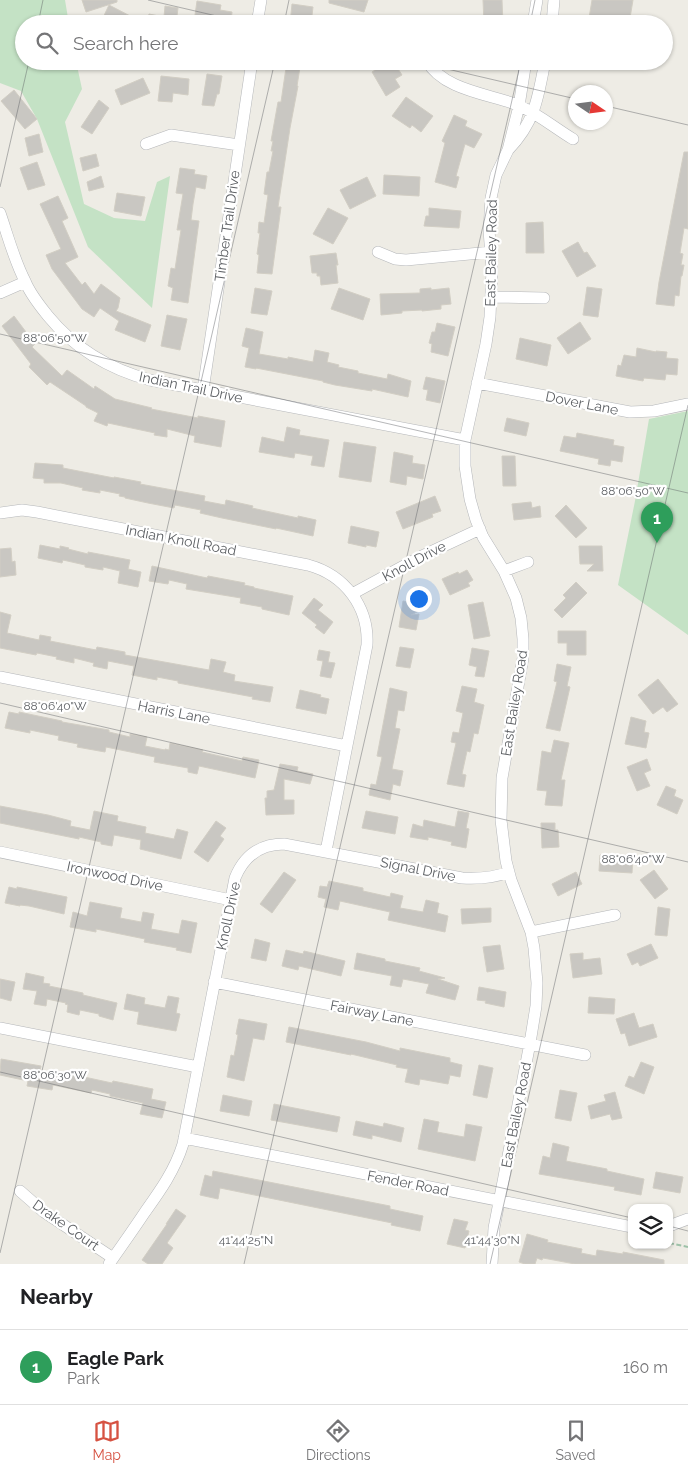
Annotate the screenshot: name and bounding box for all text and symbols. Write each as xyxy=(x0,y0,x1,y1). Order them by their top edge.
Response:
search box xyxy=(15,15,673,70)
icon: search xyxy=(33,29,61,57)
text: Search here xyxy=(73,32,179,54)
north arrow xyxy=(568,85,613,130)
street label: Timber Trail Drive xyxy=(211,169,243,283)
street label: East Bailey Road xyxy=(482,199,500,307)
text: 88°06'50"W xyxy=(23,331,87,345)
street label: Indian Trail Drive xyxy=(138,368,244,406)
street label: Dover Lane xyxy=(544,388,620,418)
text: 88°06'50"W xyxy=(601,484,665,498)
pin: 1 xyxy=(641,502,673,543)
street label: Indian Knoll Road xyxy=(124,521,238,559)
street label: Knoll Drive xyxy=(379,538,449,584)
your location xyxy=(406,586,432,612)
street label: East Bailey Road xyxy=(498,649,530,757)
street label: Harris Lane xyxy=(137,697,211,727)
text: 88°06'40"W xyxy=(23,699,87,713)
text: 88°06'40"W xyxy=(601,852,665,866)
street label: Signal Drive xyxy=(379,854,457,884)
street label: Ironwood Drive xyxy=(65,858,165,894)
street label: Knoll Drive xyxy=(213,880,243,952)
street label: Fairway Lane xyxy=(329,997,415,1029)
street label: East Bailey Road xyxy=(498,1061,534,1169)
text: 88°06'30"W xyxy=(23,1068,87,1082)
street label: Fender Road xyxy=(366,1167,450,1199)
street label: Drake Court xyxy=(30,1196,102,1254)
map controls xyxy=(628,1204,673,1249)
button: layers xyxy=(628,1204,673,1249)
text: 41°44'25"N xyxy=(219,1233,273,1247)
text: 41°44'30"N xyxy=(464,1233,520,1247)
text: Nearby xyxy=(20,1284,93,1309)
text: Eagle Park xyxy=(67,1347,164,1369)
text: 1 xyxy=(32,1358,40,1377)
text: 160 m xyxy=(623,1358,668,1377)
text: Park xyxy=(67,1369,100,1388)
tab: Map xyxy=(92,1417,121,1463)
tab: Directions xyxy=(306,1417,371,1463)
tab: Saved xyxy=(555,1417,596,1463)

